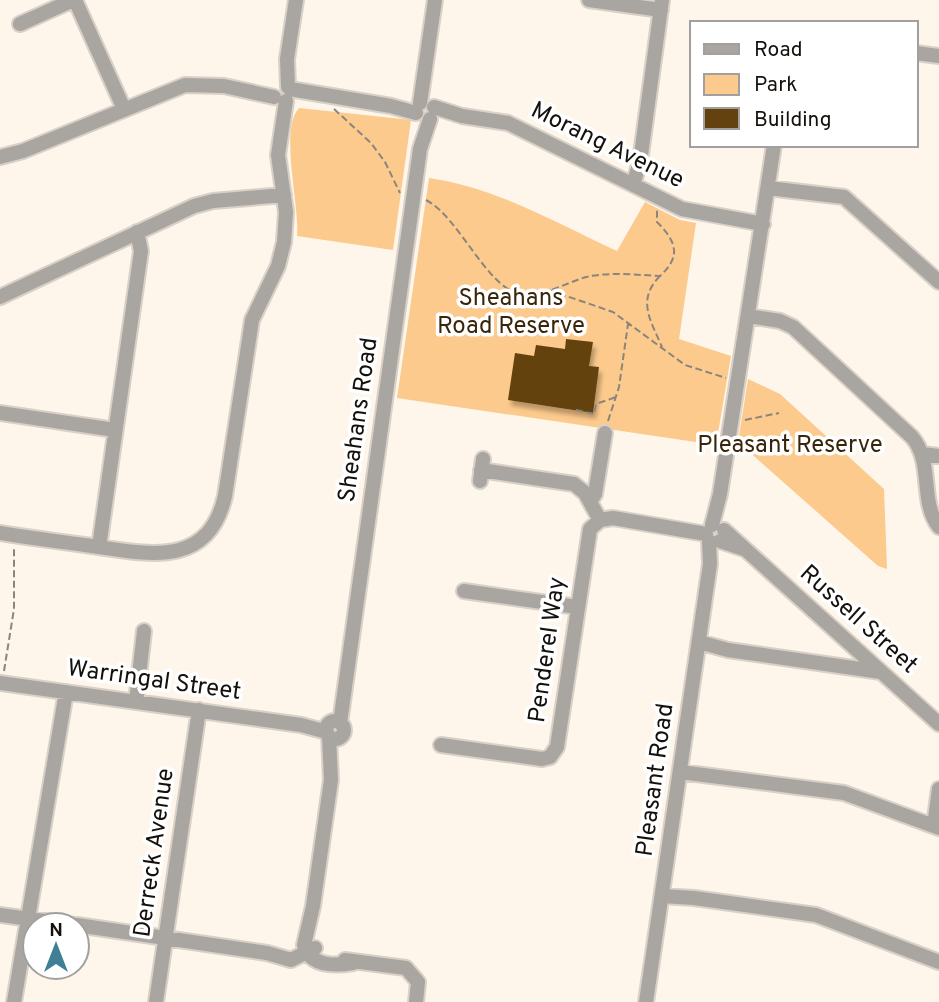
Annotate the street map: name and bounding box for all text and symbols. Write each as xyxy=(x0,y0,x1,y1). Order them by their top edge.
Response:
legend xyxy=(690,21,918,147)
text: Road xyxy=(754,37,803,64)
text: Park xyxy=(754,72,797,99)
street label: Morang Avenue xyxy=(526,96,688,196)
text: Building xyxy=(754,107,832,134)
park label: Sheahans Road Reserve xyxy=(437,284,585,342)
street label: Sheahans Road xyxy=(333,336,385,504)
park label: Pleasant Reserve xyxy=(697,431,883,461)
street label: Russell Street xyxy=(793,559,923,681)
street label: Penderel Way xyxy=(523,575,573,725)
street label: Warringal Street xyxy=(65,654,243,708)
street label: Pleasant Road xyxy=(630,702,682,858)
street label: Derreck Avenue xyxy=(128,767,182,939)
north arrow xyxy=(21,911,91,981)
text: N xyxy=(49,919,63,943)

